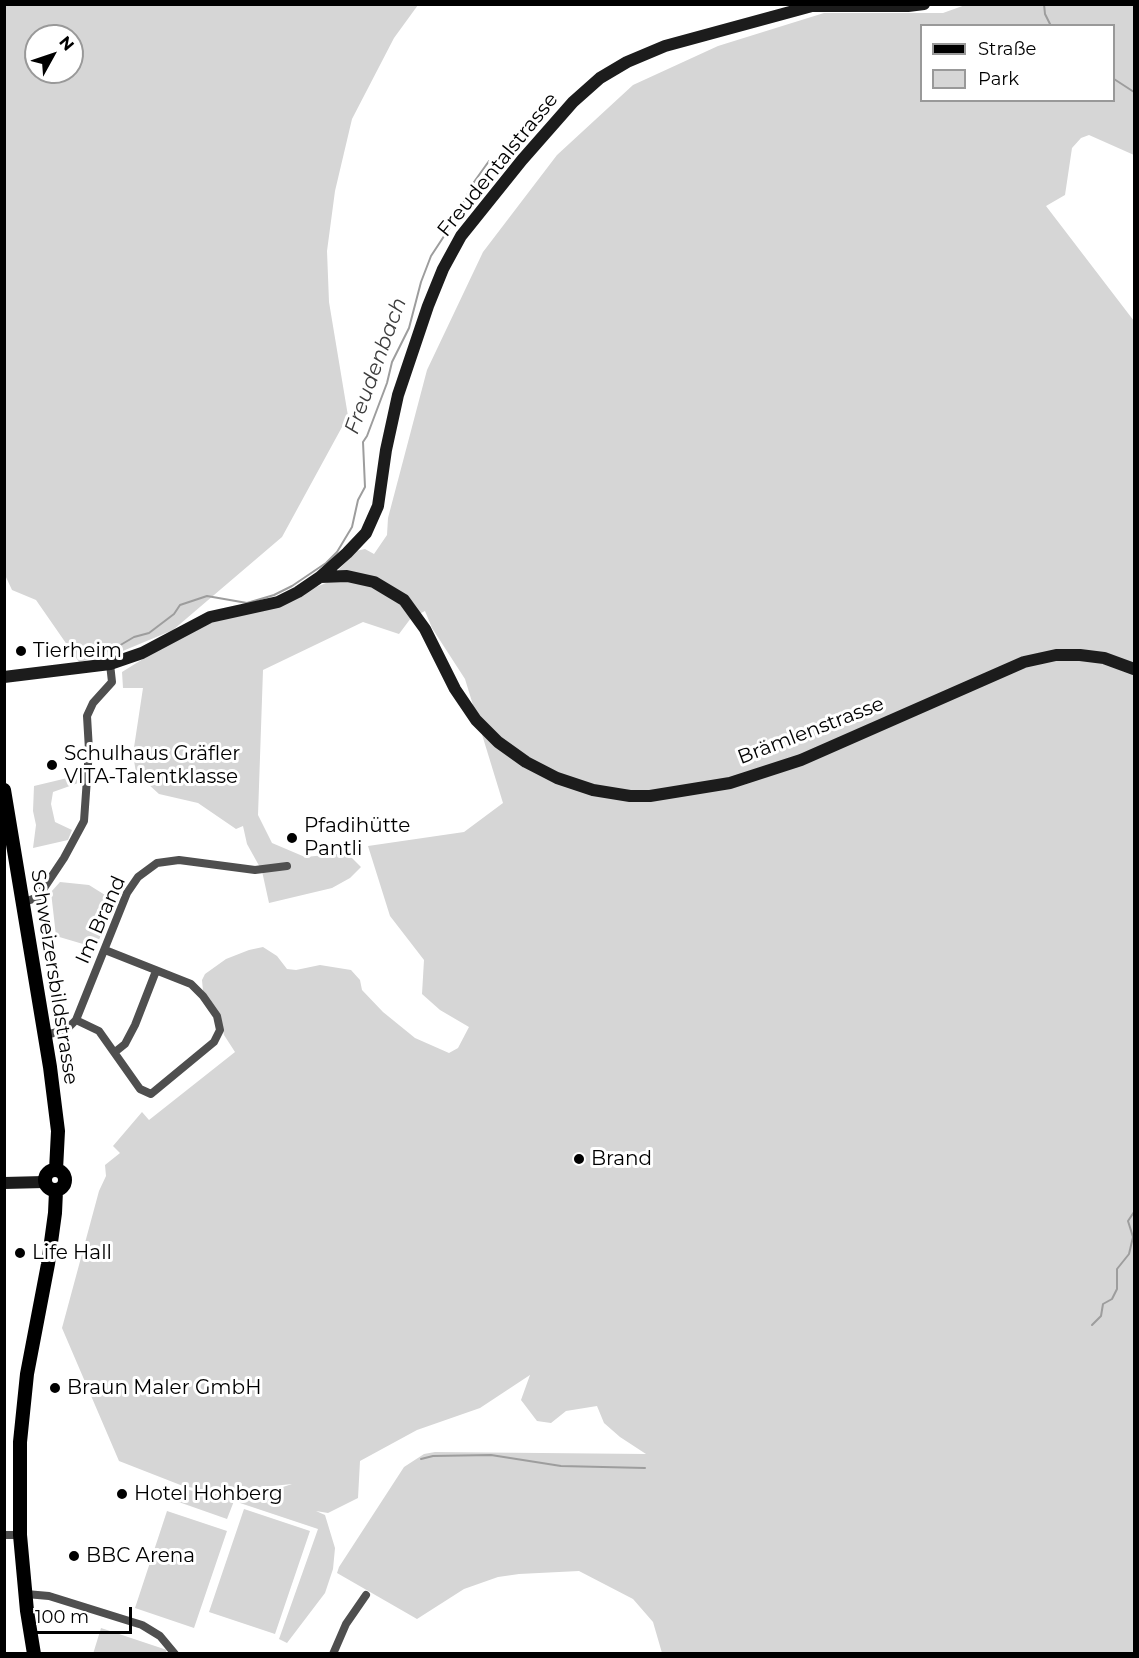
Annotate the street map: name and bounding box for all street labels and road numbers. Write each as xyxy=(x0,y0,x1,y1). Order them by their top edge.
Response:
street label: Freudentalstrasse xyxy=(433,88,563,242)
street label: Brämlenstrasse xyxy=(734,692,888,770)
street label: Schweizersbildstrasse xyxy=(25,868,83,1086)
street label: Im Brand xyxy=(71,872,131,968)

